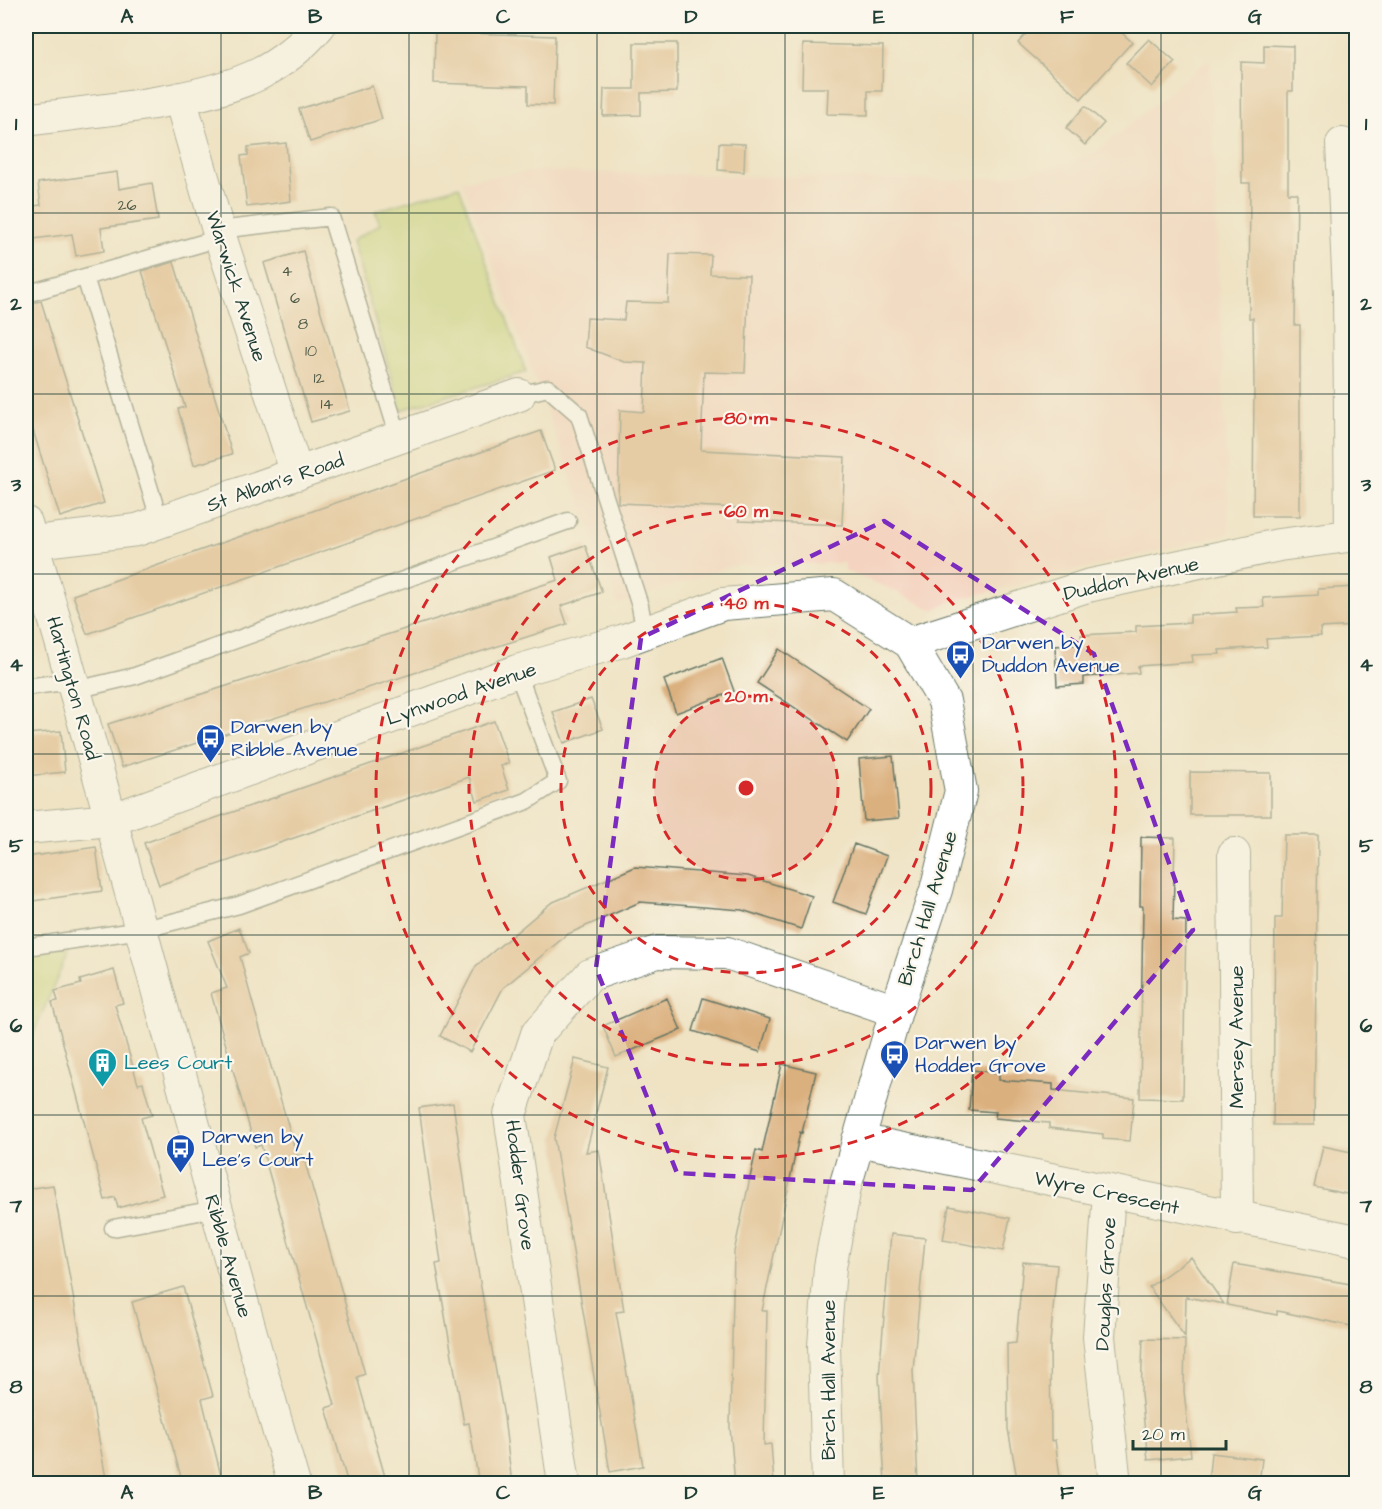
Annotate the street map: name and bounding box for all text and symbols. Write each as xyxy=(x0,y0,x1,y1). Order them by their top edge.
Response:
text: A xyxy=(121,3,134,31)
text: B xyxy=(308,3,323,31)
text: C xyxy=(496,3,511,31)
text: D xyxy=(685,3,698,31)
text: E xyxy=(873,3,885,31)
text: F xyxy=(1060,3,1075,31)
text: G xyxy=(1248,3,1262,31)
text: 1 xyxy=(15,110,18,138)
text: 1 xyxy=(1365,110,1368,138)
house number: 26 xyxy=(117,194,137,216)
street label: Warwick Avenue xyxy=(198,207,274,366)
house number: 4 xyxy=(282,260,293,282)
house number: 6 xyxy=(290,287,300,309)
text: 2 xyxy=(9,290,22,318)
text: 2 xyxy=(1359,290,1372,318)
house number: 8 xyxy=(298,313,308,335)
house number: 10 xyxy=(305,340,317,362)
house number: 12 xyxy=(313,367,325,389)
house number: 14 xyxy=(321,393,334,415)
text: 80 m xyxy=(724,406,769,431)
street label: St Alban's Road xyxy=(203,446,348,520)
text: 3 xyxy=(10,471,22,499)
text: 3 xyxy=(1360,471,1372,499)
text: 60 m xyxy=(724,499,769,524)
street label: Duddon Avenue xyxy=(1061,550,1202,608)
text: 40 m xyxy=(724,591,769,616)
street label: Hartington Road xyxy=(38,613,107,764)
place label: Darwen by Duddon Avenue xyxy=(982,629,1120,680)
bus stop icon: Darwen by Duddon Avenue xyxy=(945,638,977,680)
text: 4 xyxy=(9,651,23,679)
text: 4 xyxy=(1359,651,1373,679)
street label: Lynwood Avenue xyxy=(383,655,540,734)
text: 20 m xyxy=(724,684,768,709)
place label: Darwen by Ribble Avenue xyxy=(231,713,358,764)
bus stop icon: Darwen by Ribble Avenue xyxy=(194,722,226,764)
centre of rings xyxy=(736,778,756,798)
street label: Birch Hall Avenue xyxy=(891,827,965,989)
text: 5 xyxy=(9,832,24,860)
text: 5 xyxy=(1359,832,1374,860)
street label: Mersey Avenue xyxy=(1223,965,1252,1109)
text: 6 xyxy=(10,1012,23,1040)
text: 6 xyxy=(1360,1012,1373,1040)
place label: Darwen by Hodder Grove xyxy=(915,1029,1046,1080)
bus stop icon: Darwen by Hodder Grove xyxy=(878,1038,910,1080)
building icon: Lees Court xyxy=(87,1046,119,1088)
place label: Lees Court xyxy=(124,1049,232,1077)
street label: Hodder Grove xyxy=(498,1118,542,1252)
place label: Darwen by Lee's Court xyxy=(202,1123,313,1174)
bus stop icon: Darwen by Lee's Court xyxy=(165,1132,197,1174)
street label: Wyre Crescent xyxy=(1032,1164,1182,1223)
text: 7 xyxy=(9,1192,23,1220)
street label: Ribble Avenue xyxy=(197,1192,259,1321)
text: 7 xyxy=(1359,1192,1373,1220)
street label: Douglas Grove xyxy=(1089,1217,1124,1351)
street label: Birch Hall Avenue xyxy=(815,1300,843,1460)
text: 8 xyxy=(10,1373,23,1401)
text: 8 xyxy=(1360,1373,1373,1401)
scale bar xyxy=(1133,1413,1226,1451)
text: 20 m xyxy=(1142,1422,1185,1447)
text: A xyxy=(121,1479,134,1507)
text: B xyxy=(308,1479,323,1507)
text: C xyxy=(496,1479,511,1507)
text: D xyxy=(685,1479,698,1507)
text: E xyxy=(873,1479,885,1507)
text: F xyxy=(1060,1479,1075,1507)
text: G xyxy=(1248,1479,1262,1507)

